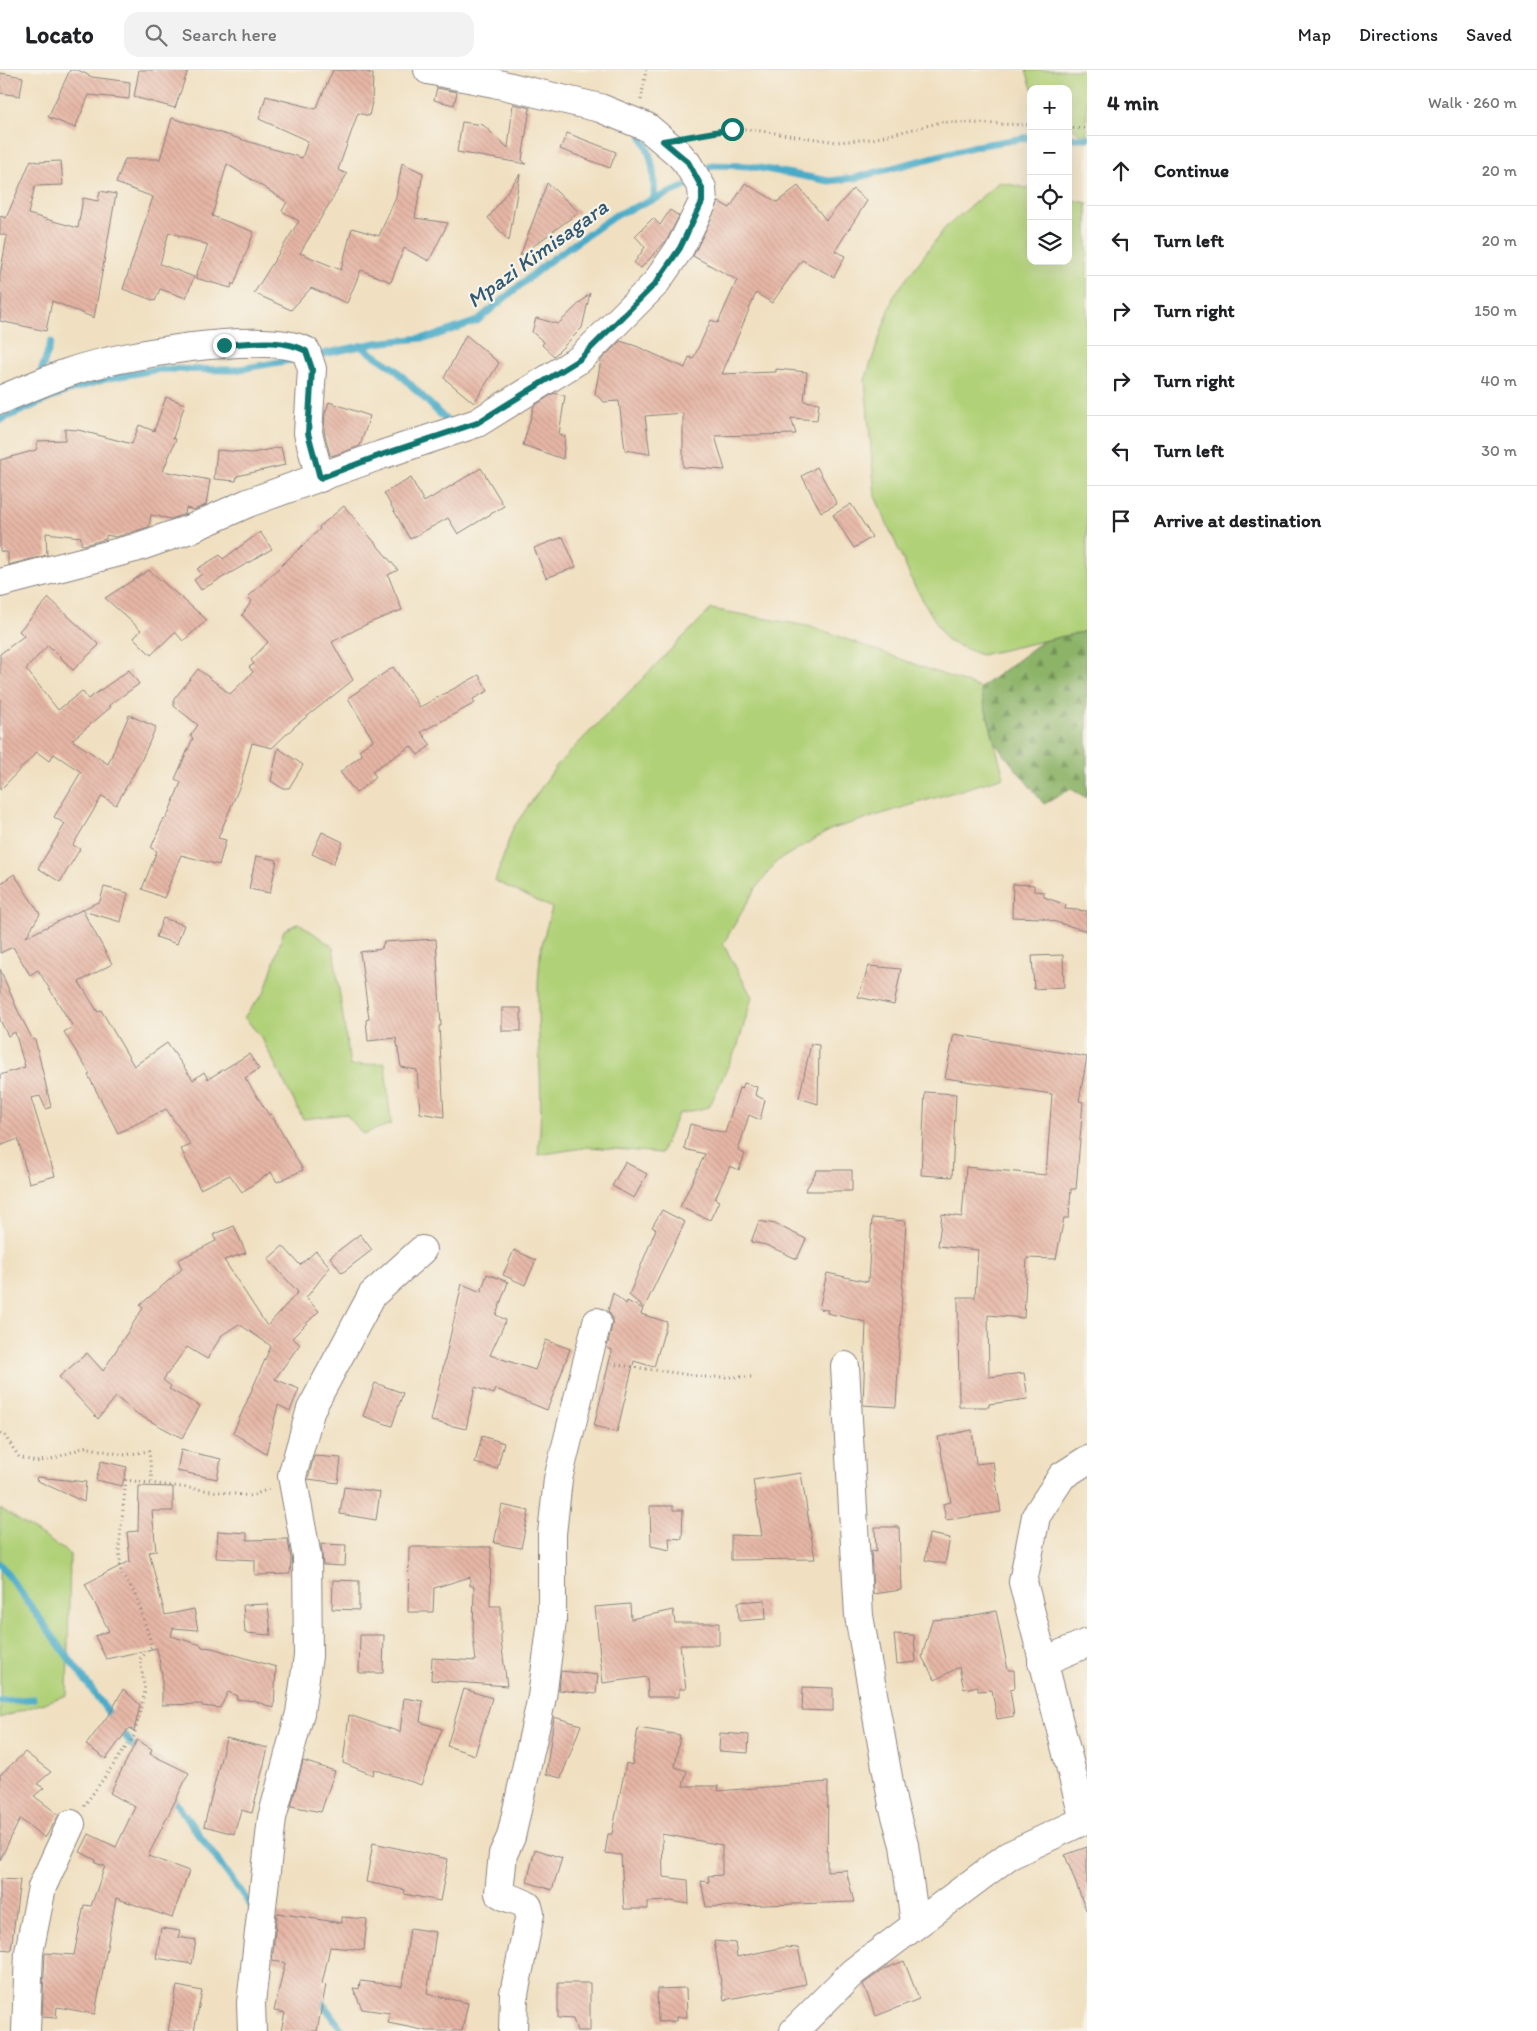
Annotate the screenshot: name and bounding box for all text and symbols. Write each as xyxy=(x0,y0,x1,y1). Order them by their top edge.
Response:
search box xyxy=(124,12,474,57)
text: Locato xyxy=(25,20,94,49)
icon: search xyxy=(142,21,170,49)
text: Search here xyxy=(182,23,277,46)
text: Map xyxy=(1298,24,1331,46)
text: Directions xyxy=(1359,24,1438,46)
text: Saved xyxy=(1466,24,1512,46)
map controls xyxy=(1027,85,1072,265)
button: + xyxy=(1027,85,1072,130)
text: 4 min xyxy=(1107,90,1159,115)
text: Walk · 260 m xyxy=(1428,93,1517,112)
route start xyxy=(721,118,744,141)
button: − xyxy=(1027,130,1072,175)
icon: ahead xyxy=(1107,157,1135,185)
text: Continue xyxy=(1154,159,1229,182)
text: 20 m xyxy=(1482,161,1517,180)
button: locate xyxy=(1027,175,1072,220)
water label: Mpazi Kimisagara xyxy=(461,193,614,314)
button: layers xyxy=(1027,220,1072,265)
icon: left xyxy=(1107,227,1135,255)
text: Turn left xyxy=(1154,229,1224,252)
text: 20 m xyxy=(1482,231,1517,250)
icon: right xyxy=(1107,297,1135,325)
text: Turn right xyxy=(1154,299,1235,322)
text: 150 m xyxy=(1474,301,1517,320)
route end xyxy=(213,334,236,357)
icon: right xyxy=(1107,367,1135,395)
text: Turn right xyxy=(1154,369,1235,392)
text: 40 m xyxy=(1480,371,1517,390)
icon: left xyxy=(1107,437,1135,465)
text: Turn left xyxy=(1154,439,1224,462)
text: 30 m xyxy=(1481,441,1517,460)
icon: arrive xyxy=(1107,507,1135,535)
text: Arrive at destination xyxy=(1154,509,1321,532)

